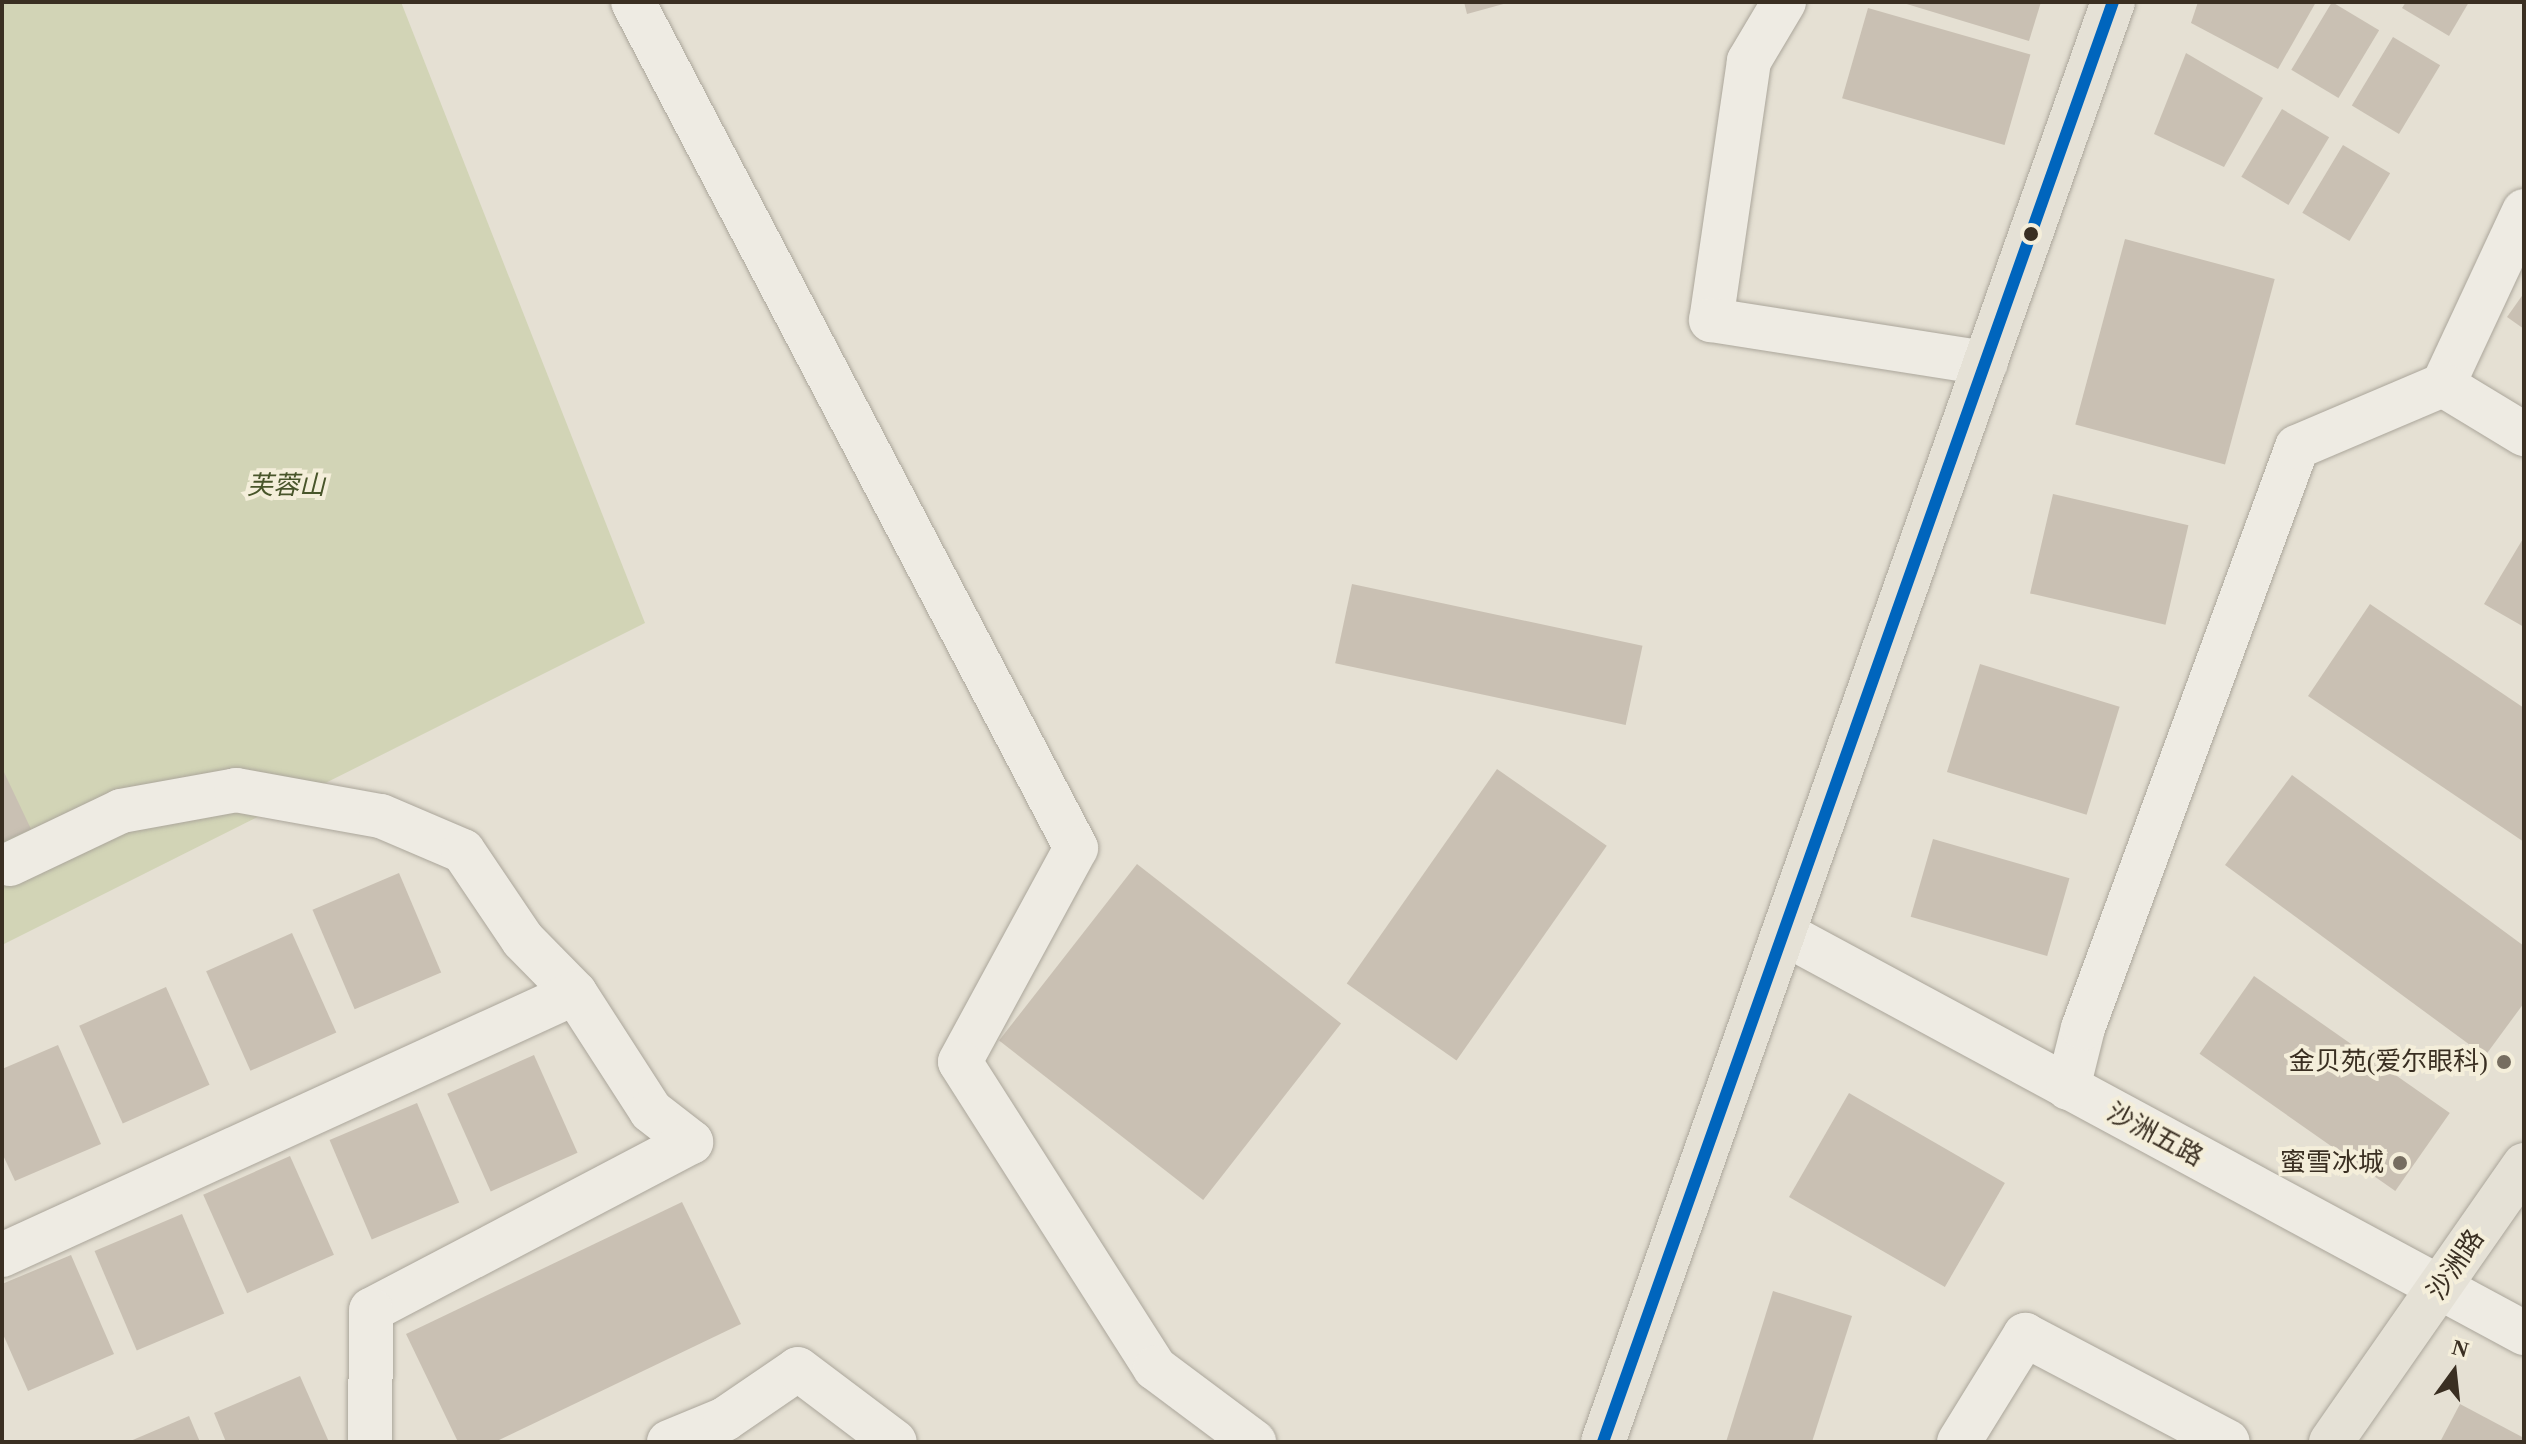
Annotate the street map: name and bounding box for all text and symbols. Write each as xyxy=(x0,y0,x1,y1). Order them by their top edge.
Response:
unlabelled marker xyxy=(2023,226,2039,242)
park label: 芙蓉山 xyxy=(247,470,325,502)
place label: 金贝苑(爱尔眼科) xyxy=(2289,1046,2488,1078)
marker: 金贝苑(爱尔眼科) xyxy=(2495,1053,2513,1071)
street label: 沙洲五路 xyxy=(2102,1097,2208,1173)
place label: 蜜雪冰城 xyxy=(2280,1147,2384,1179)
marker: 蜜雪冰城 xyxy=(2391,1154,2409,1172)
street label: 沙洲路 xyxy=(2421,1224,2491,1306)
north arrow xyxy=(2414,1332,2494,1412)
text: N xyxy=(2449,1334,2471,1362)

